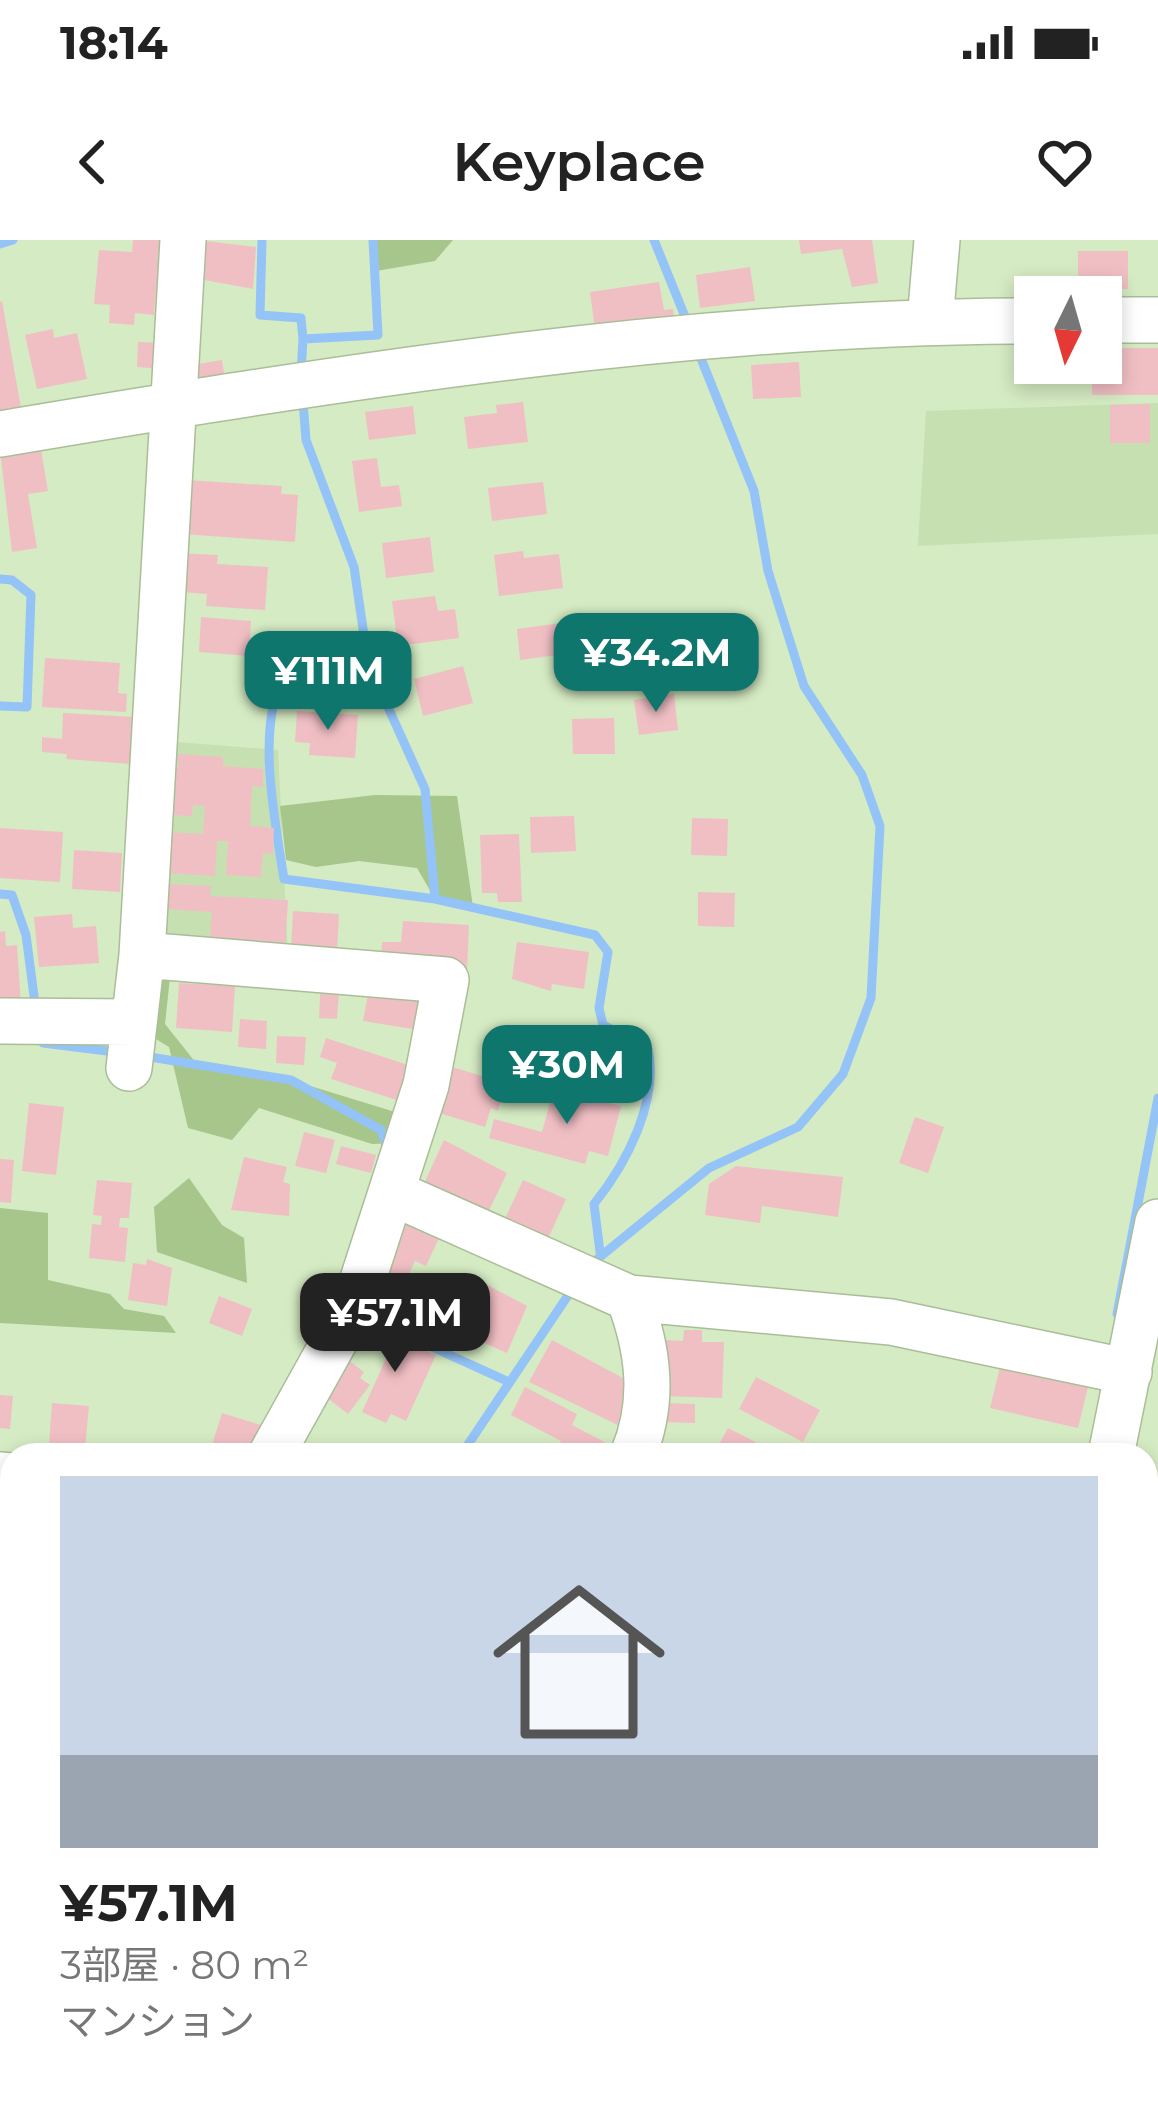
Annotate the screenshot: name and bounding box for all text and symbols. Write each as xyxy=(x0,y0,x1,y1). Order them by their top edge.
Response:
text: 18:14 xyxy=(60,15,168,70)
icon: back xyxy=(60,129,126,195)
text: Keyplace xyxy=(453,129,706,195)
icon: heart xyxy=(1032,129,1098,195)
north arrow xyxy=(1014,276,1122,384)
map controls xyxy=(1014,276,1122,384)
pin: ¥34.2M xyxy=(558,613,754,715)
text: ¥34.2M xyxy=(581,628,731,676)
pin: ¥111M xyxy=(244,631,412,733)
text: ¥111M xyxy=(272,646,384,694)
pin: ¥30M xyxy=(496,1025,638,1127)
text: ¥30M xyxy=(509,1040,625,1088)
pin: ¥57.1M xyxy=(297,1273,493,1375)
text: ¥57.1M xyxy=(327,1288,463,1336)
icon: home xyxy=(471,1554,687,1770)
text: ¥57.1M xyxy=(60,1872,238,1934)
text: 3部屋 · 80 m² xyxy=(60,1941,309,1989)
text: マンション xyxy=(60,1997,255,2045)

